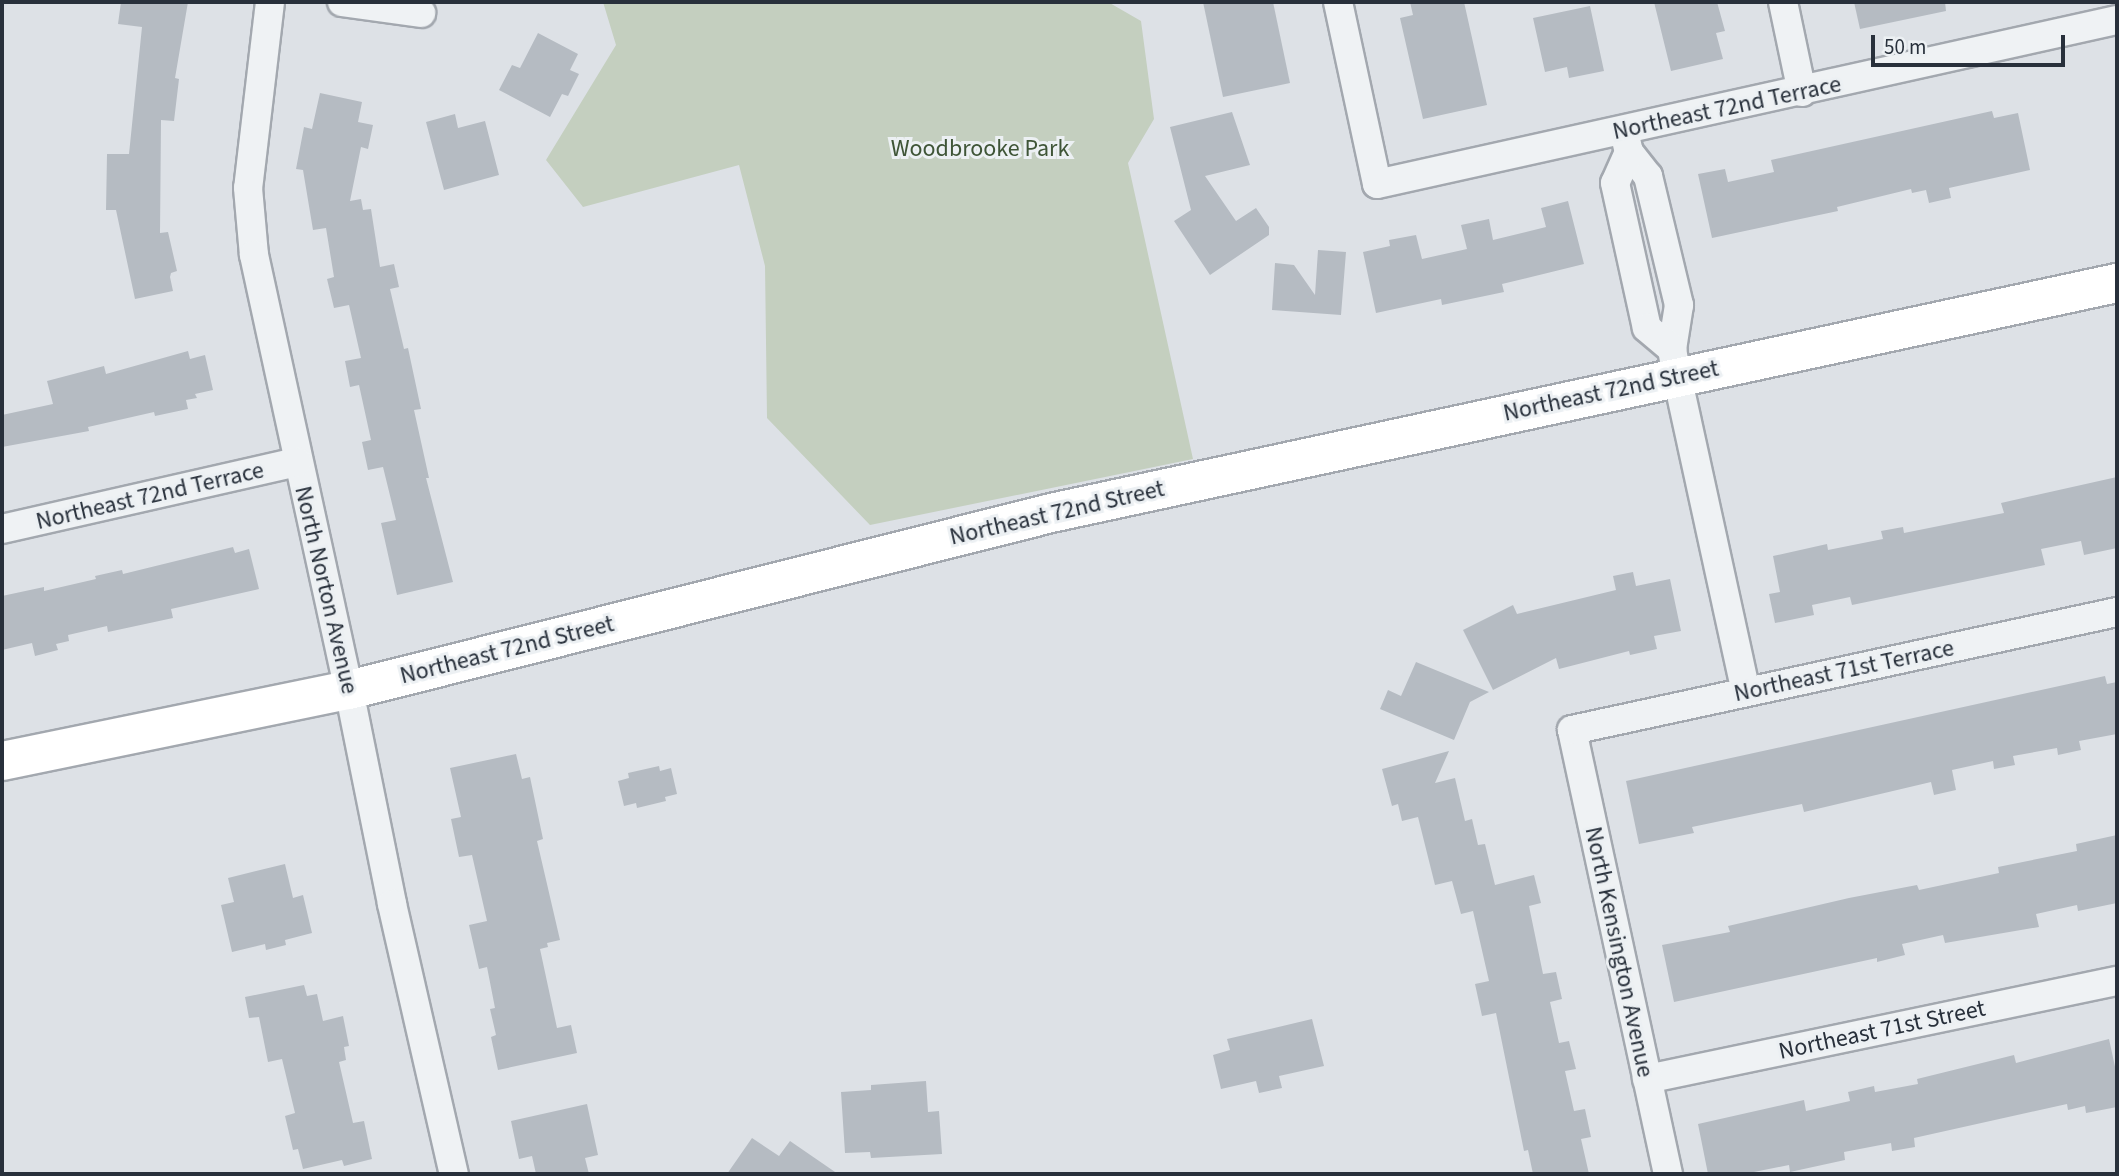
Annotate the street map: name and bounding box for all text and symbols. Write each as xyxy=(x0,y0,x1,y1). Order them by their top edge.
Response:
scale bar xyxy=(1874,21,2068,65)
text: 50 m xyxy=(1884,32,1926,62)
street label: Northeast 72nd Terrace xyxy=(1610,70,1844,146)
park label: Woodbrooke Park xyxy=(891,135,1069,163)
street label: Northeast 72nd Street xyxy=(1501,354,1721,428)
street label: Northeast 72nd Terrace xyxy=(33,456,267,536)
street label: Northeast 72nd Street xyxy=(947,474,1167,552)
street label: North Norton Avenue xyxy=(288,483,364,697)
street label: Northeast 72nd Street xyxy=(397,609,617,691)
street label: Northeast 71st Terrace xyxy=(1731,634,1957,708)
street label: North Kensington Avenue xyxy=(1578,824,1660,1080)
street label: Northeast 71st Street xyxy=(1776,994,1988,1066)

